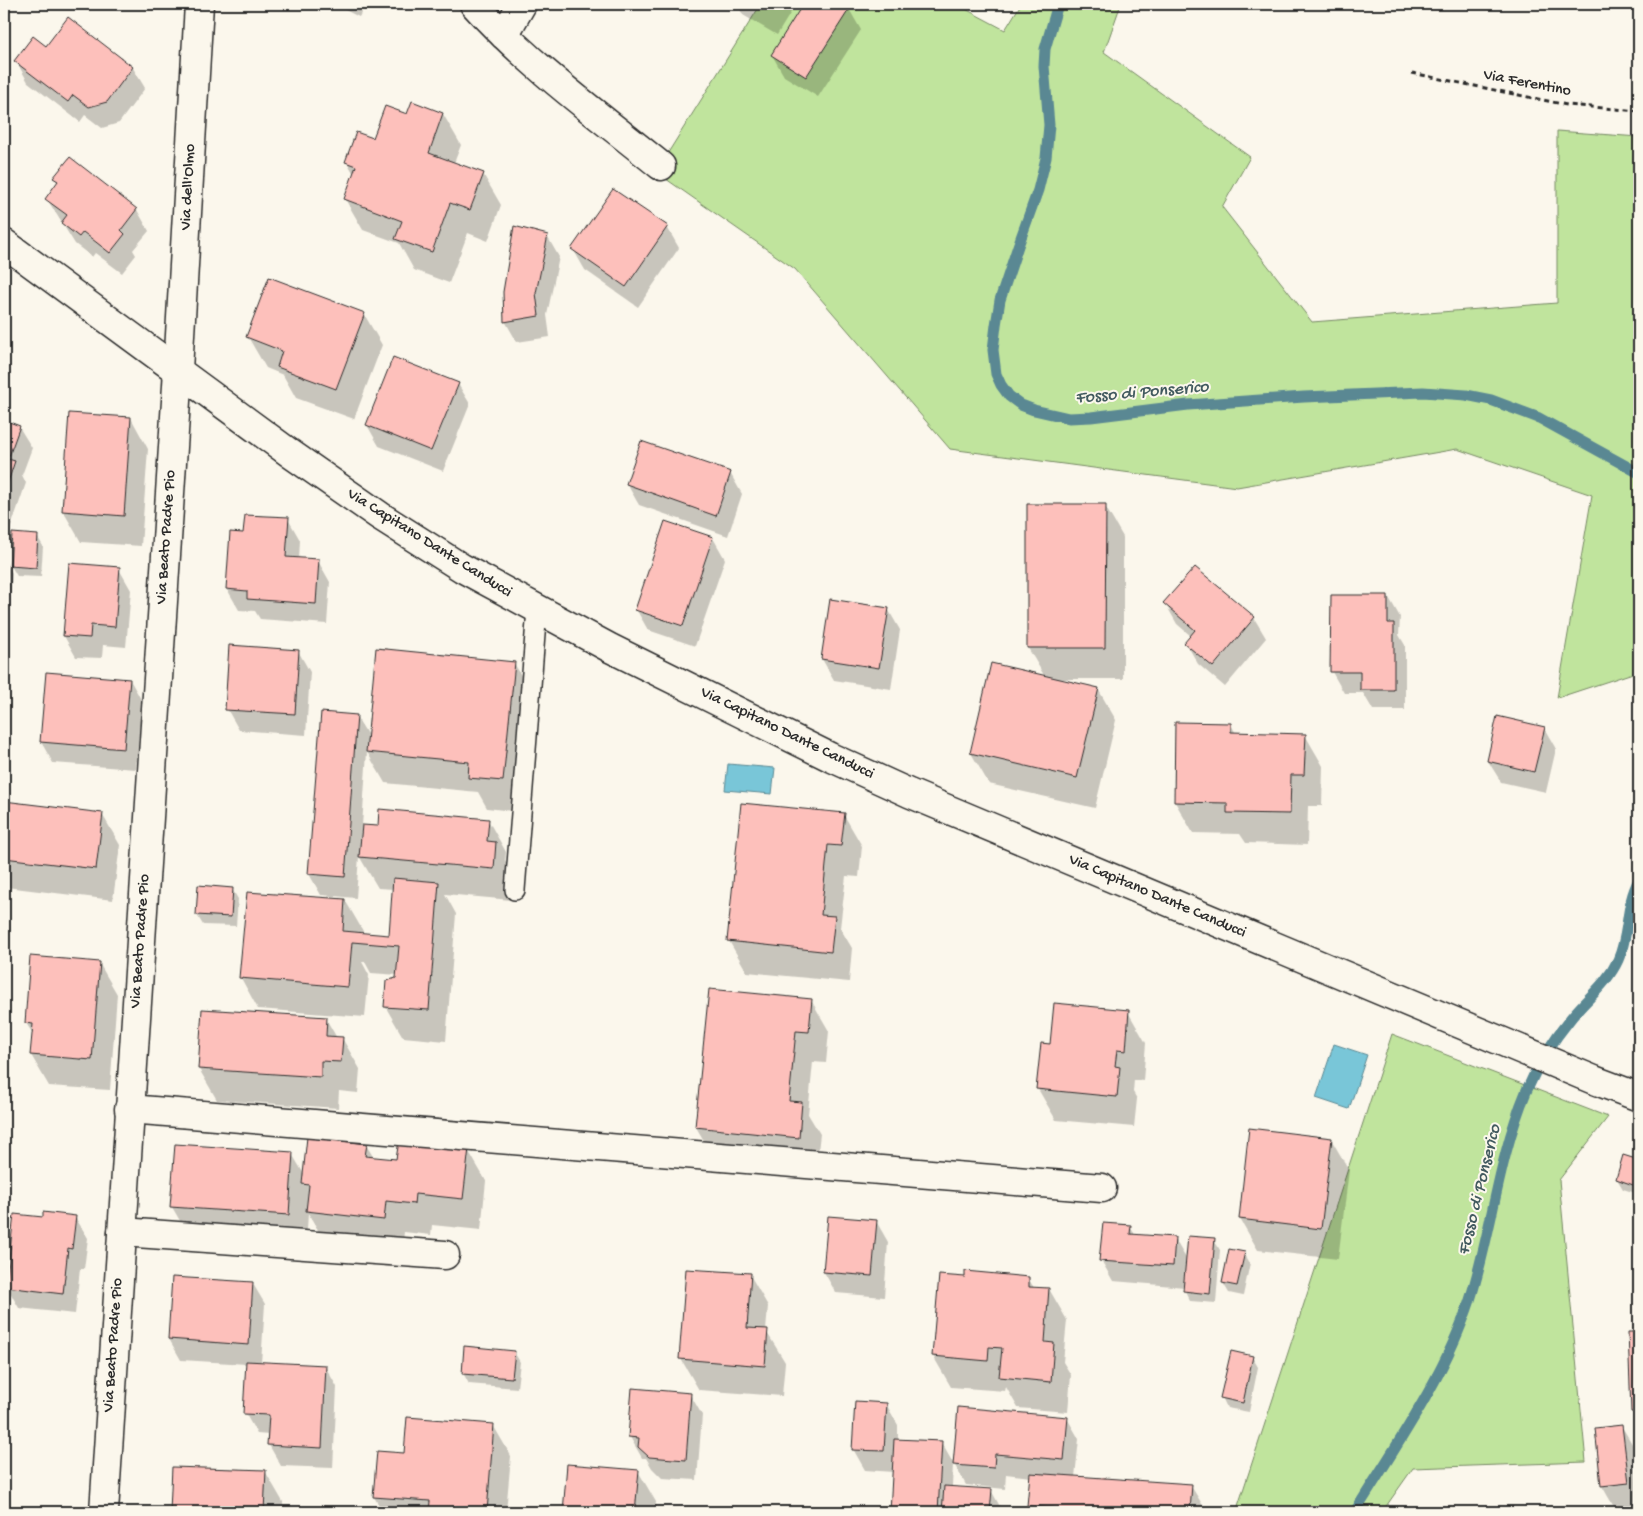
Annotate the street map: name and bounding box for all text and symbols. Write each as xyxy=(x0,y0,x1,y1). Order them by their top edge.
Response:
street label: Via Ferentino xyxy=(1481,66,1572,102)
street label: Via dell'Olmo xyxy=(177,143,201,232)
water label: Fosso di Ponserico xyxy=(1075,377,1210,409)
street label: Via Beato Padre Pio xyxy=(153,469,181,606)
street label: Via Capitano Dante Canducci xyxy=(342,485,515,603)
street label: Via Capitano Dante Canducci xyxy=(696,683,877,784)
street label: Via Capitano Dante Canducci xyxy=(1064,851,1249,943)
street label: Via Beato Padre Pio xyxy=(127,873,155,1010)
water label: Fosso di Ponserico xyxy=(1454,1122,1507,1257)
street label: Via Beato Padre Pio xyxy=(100,1277,128,1414)

